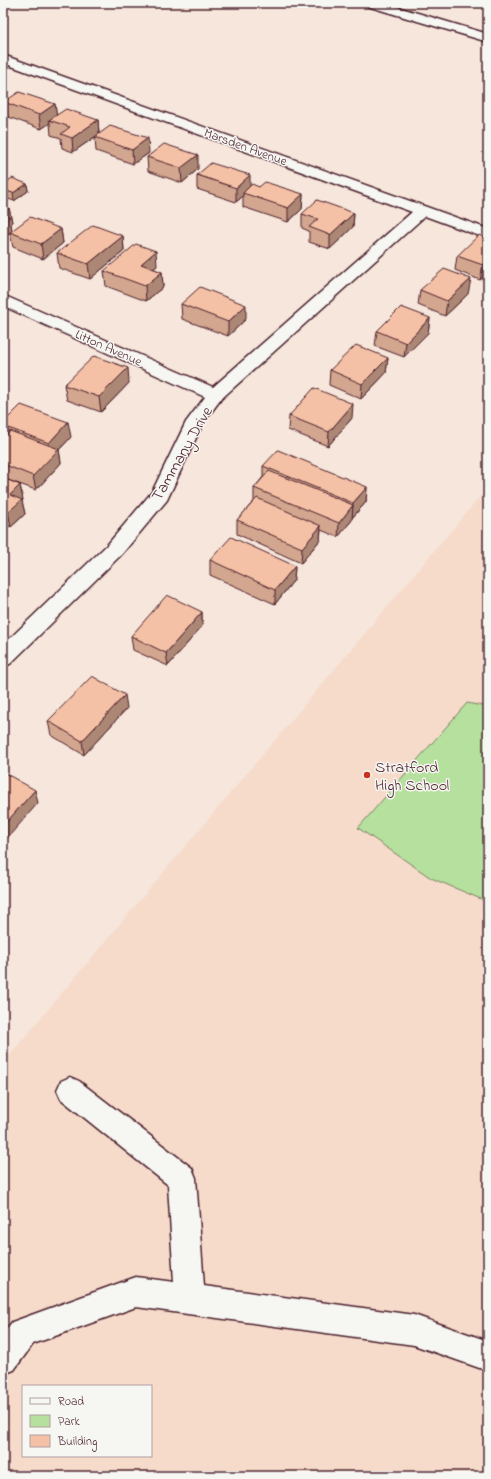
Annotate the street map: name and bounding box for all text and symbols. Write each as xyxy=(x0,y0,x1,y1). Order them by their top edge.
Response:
street label: Marsden Avenue xyxy=(201,124,290,171)
street label: Litton Avenue xyxy=(72,325,145,372)
street label: Tammany Drive xyxy=(146,402,220,506)
place label: Stratford High School xyxy=(375,756,449,798)
marker: Stratford High School xyxy=(362,770,372,780)
legend xyxy=(22,1385,152,1457)
text: Road xyxy=(58,1393,84,1411)
text: Park xyxy=(58,1413,80,1431)
text: Building xyxy=(57,1433,97,1452)

